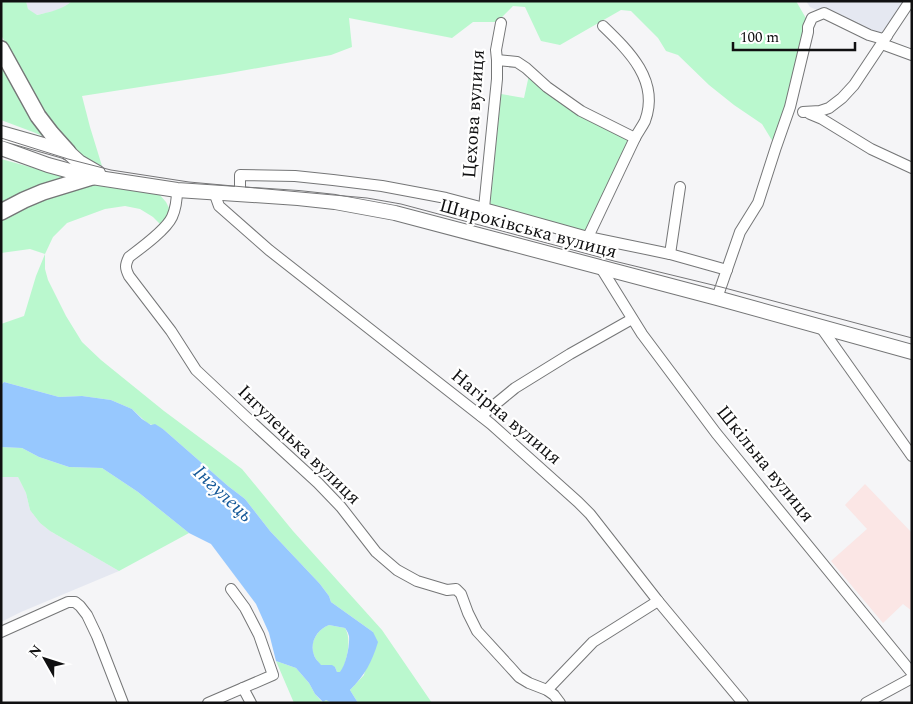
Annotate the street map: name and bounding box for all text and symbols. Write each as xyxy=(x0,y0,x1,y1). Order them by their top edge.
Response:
scale bar xyxy=(733,20,856,52)
text: 100 m xyxy=(740,26,779,49)
street label: Цехова вулиця xyxy=(455,49,493,179)
street label: Широківська вулиця xyxy=(436,191,620,267)
street label: Нагірна вулиця xyxy=(444,362,568,472)
street label: Інгулецька вулиця xyxy=(230,378,368,512)
street label: Шкільна вулиця xyxy=(709,399,821,529)
water label: Інгулець xyxy=(186,458,260,530)
north arrow xyxy=(20,634,70,684)
text: N xyxy=(24,640,47,662)

